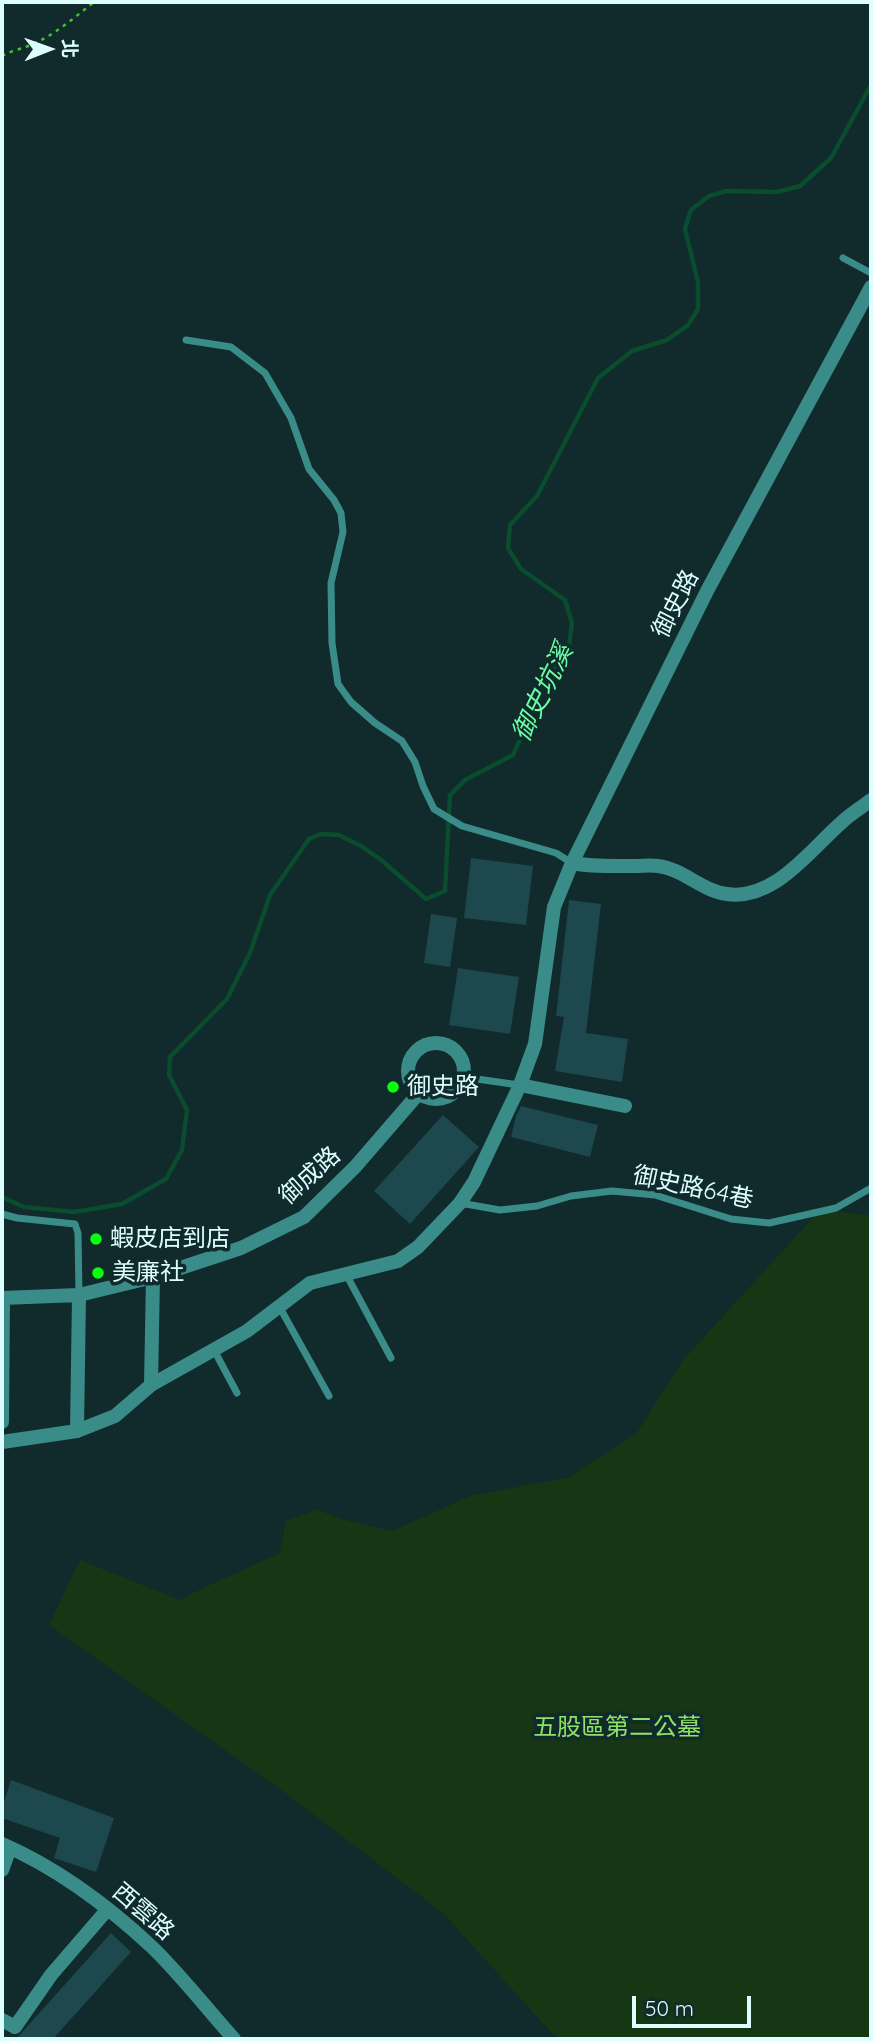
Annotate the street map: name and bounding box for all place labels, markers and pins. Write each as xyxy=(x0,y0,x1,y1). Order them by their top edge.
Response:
place label: 御史路 xyxy=(407,1073,479,1101)
marker: 御史路 xyxy=(385,1079,401,1095)
place label: 蝦皮店到店 xyxy=(110,1225,230,1253)
marker: 蝦皮店到店 xyxy=(88,1231,104,1247)
place label: 美廉社 xyxy=(112,1259,184,1287)
marker: 美廉社 xyxy=(90,1265,106,1281)

